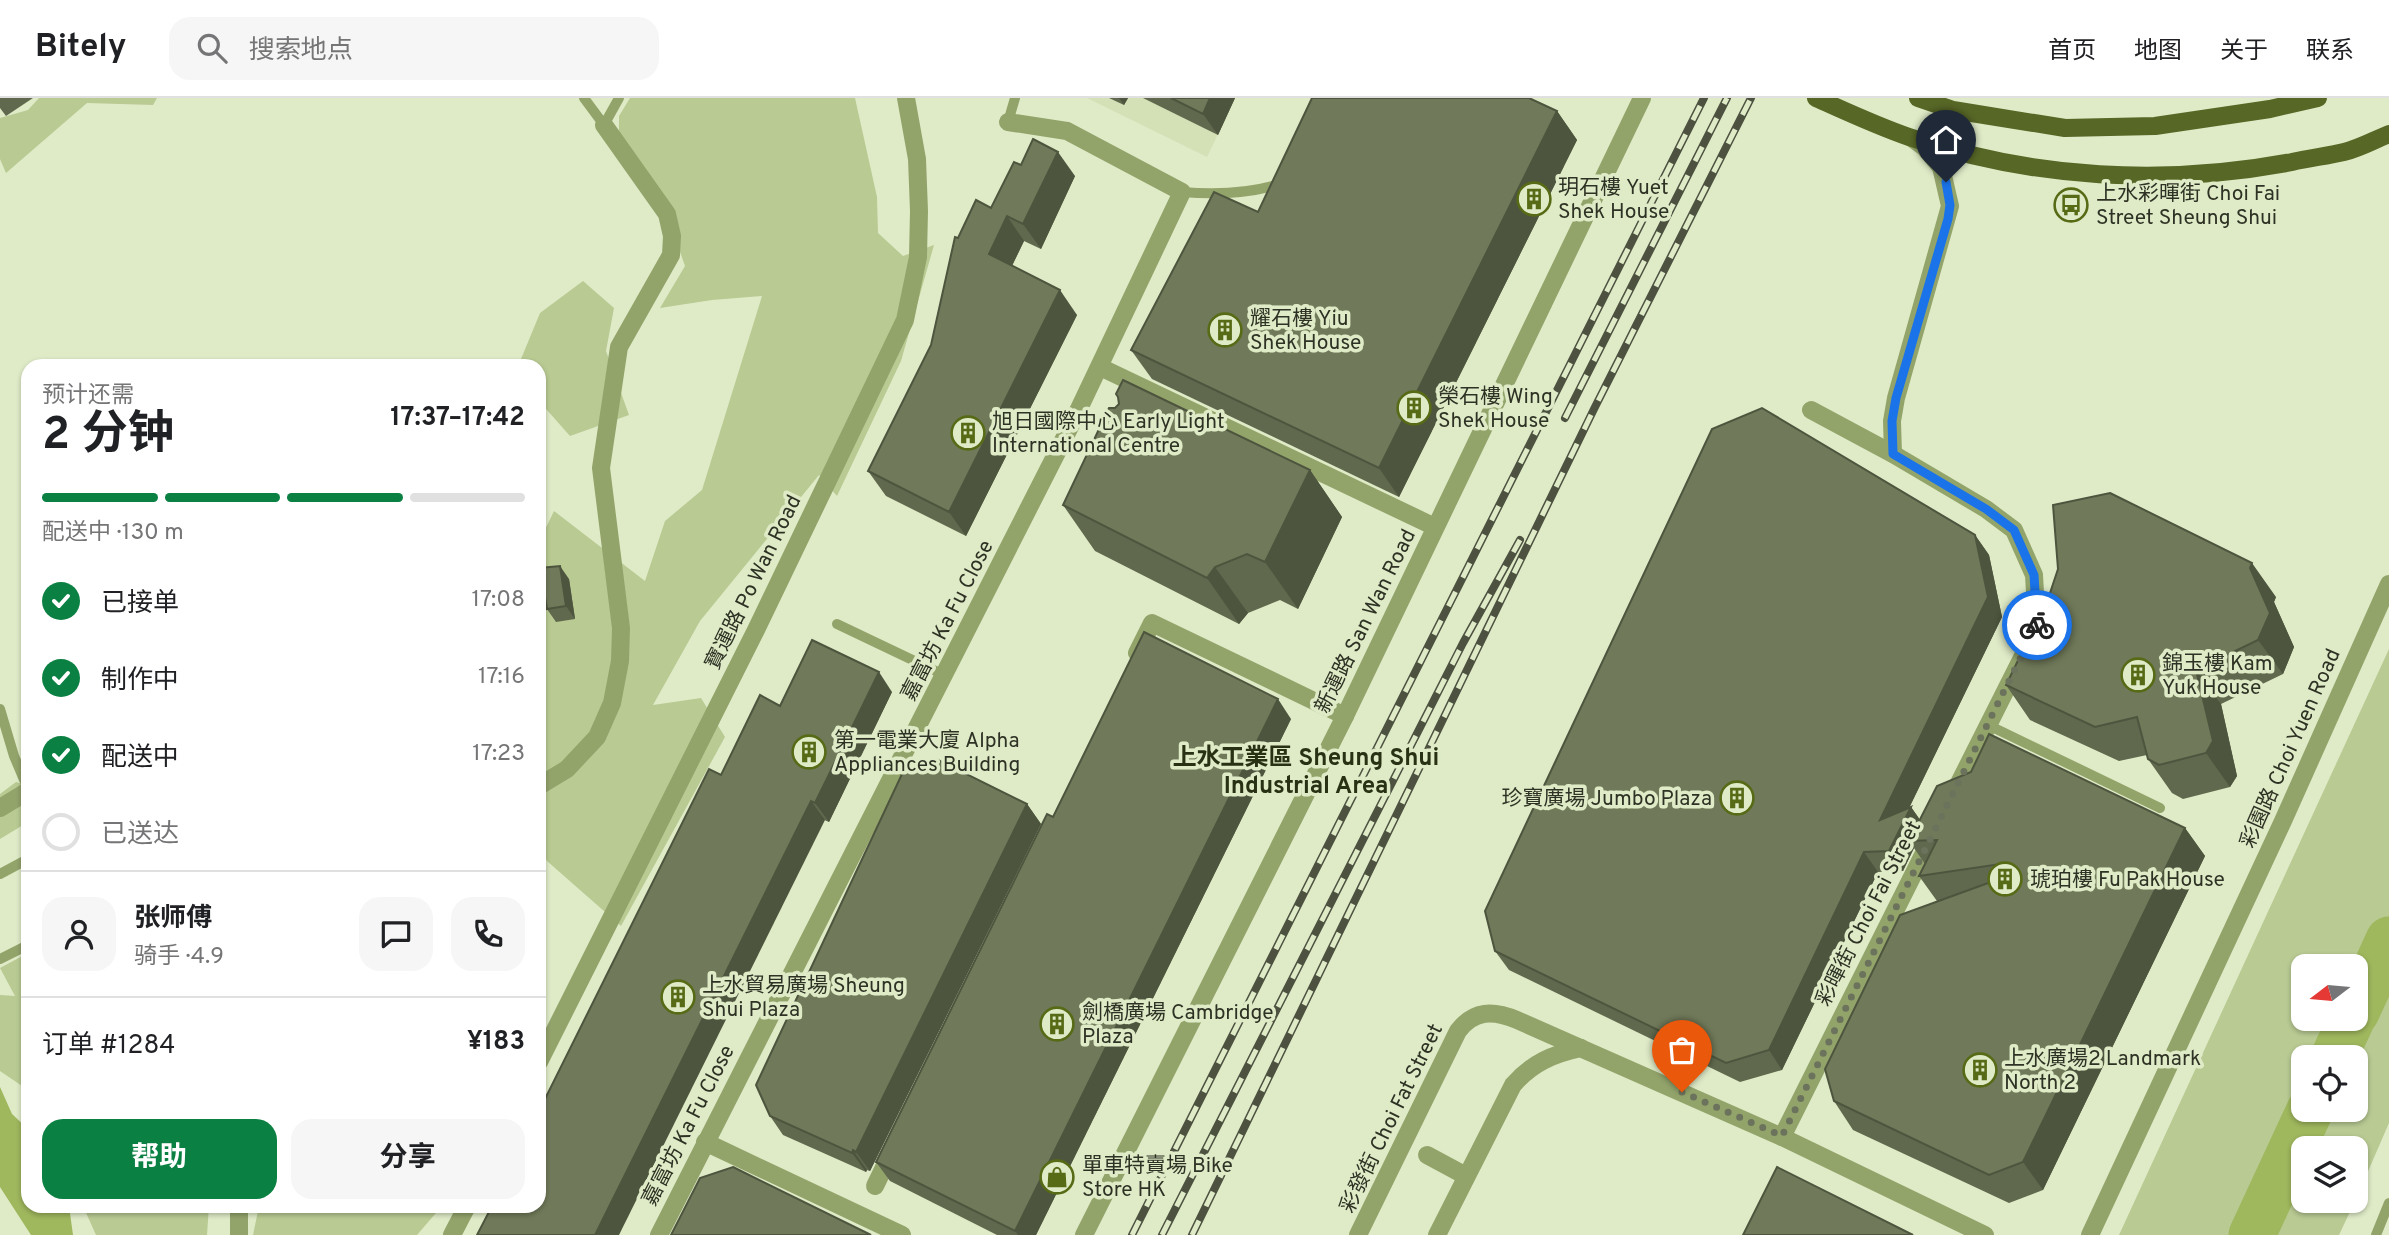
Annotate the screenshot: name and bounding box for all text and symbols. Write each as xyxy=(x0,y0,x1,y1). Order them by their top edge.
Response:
search box xyxy=(169,17,659,80)
text: Bitely xyxy=(35,27,127,69)
icon: search xyxy=(193,29,231,67)
text: 搜索地点 xyxy=(249,35,353,68)
text: 首页 xyxy=(2048,37,2096,67)
text: 地图 xyxy=(2134,37,2182,67)
text: 关于 xyxy=(2220,37,2268,67)
text: 联系 xyxy=(2306,37,2354,67)
pin xyxy=(1916,110,1976,182)
icon: home xyxy=(1927,121,1965,159)
place label: 玥石樓 Yuet Shek House xyxy=(1558,175,1669,226)
building icon: 玥石樓 Yuet Shek House xyxy=(1515,180,1553,218)
place label: 上水彩暉街 Choi Fai Street Sheung Shui xyxy=(2096,181,2280,232)
bus stop icon: 上水彩暉街 Choi Fai Street Sheung Shui xyxy=(2052,186,2090,224)
place label: 耀石樓 Yiu Shek House xyxy=(1250,306,1361,357)
building icon: 耀石樓 Yiu Shek House xyxy=(1206,311,1244,349)
text: 预计还需 xyxy=(42,382,134,411)
place label: 榮石樓 Wing Shek House xyxy=(1438,384,1553,435)
building icon: 榮石樓 Wing Shek House xyxy=(1395,389,1433,427)
text: 17:37–17:42 xyxy=(390,402,525,435)
text: 2 分钟 xyxy=(42,407,174,466)
place label: 旭日國際中心 Early Light International Centre xyxy=(992,409,1225,460)
building icon: 旭日國際中心 Early Light International Centre xyxy=(949,414,987,452)
street label: 寶運路 Po Wan Road xyxy=(700,491,808,675)
text: 配送中 · 130 m xyxy=(42,519,184,548)
street label: 新運路 San Wan Road xyxy=(1310,525,1423,718)
street label: 嘉富坊 Ka Fu Close xyxy=(896,536,1001,706)
icon: check xyxy=(42,582,80,620)
text: 17:08 xyxy=(471,586,525,615)
text: 已接单 xyxy=(101,588,179,621)
courier xyxy=(2002,590,2072,660)
icon: bike xyxy=(2018,606,2056,644)
street label: 彩園路 Choi Yuen Road xyxy=(2235,645,2348,853)
place label: 錦玉樓 Kam Yuk House xyxy=(2162,651,2273,702)
building icon: 錦玉樓 Kam Yuk House xyxy=(2119,656,2157,694)
icon: check xyxy=(42,659,80,697)
text: 17:16 xyxy=(478,663,525,692)
text: 制作中 xyxy=(101,665,179,698)
place label: 第一電業大廈 Alpha Appliances Building xyxy=(834,728,1020,779)
building icon: 第一電業大廈 Alpha Appliances Building xyxy=(790,733,828,771)
icon: check xyxy=(42,736,80,774)
text: 17:23 xyxy=(472,740,525,769)
text: 配送中 xyxy=(101,742,179,775)
district label: 上水工業區 Sheung Shui Industrial Area xyxy=(1173,744,1439,802)
building icon: 珍寶廣場 Jumbo Plaza xyxy=(1718,779,1756,817)
place label: 珍寶廣場 Jumbo Plaza xyxy=(1502,786,1712,813)
street label: 彩暉街 Choi Fai Street xyxy=(1811,816,1928,1011)
text: 已送达 xyxy=(101,819,179,852)
building icon: 琥珀樓 Fu Pak House xyxy=(1986,860,2024,898)
place label: 琥珀樓 Fu Pak House xyxy=(2030,867,2225,894)
button: person xyxy=(42,897,116,971)
button: chat xyxy=(359,897,433,971)
button: phone xyxy=(451,897,525,971)
text: 张师傅 xyxy=(134,903,212,936)
text: 骑手 · 4.9 xyxy=(134,943,224,972)
north arrow xyxy=(2291,954,2368,1031)
map controls xyxy=(2291,954,2368,1213)
place label: 上水貿易廣場 Sheung Shui Plaza xyxy=(702,973,905,1024)
building icon: 上水貿易廣場 Sheung Shui Plaza xyxy=(659,978,697,1016)
place label: 劍橋廣場 Cambridge Plaza xyxy=(1082,1000,1274,1051)
building icon: 劍橋廣場 Cambridge Plaza xyxy=(1038,1005,1076,1043)
street label: 彩發街 Choi Fat Street xyxy=(1335,1020,1450,1218)
pin xyxy=(1652,1020,1712,1092)
text: ¥183 xyxy=(467,1026,525,1059)
text: 订单 #1284 xyxy=(42,1030,176,1063)
icon: bag xyxy=(1663,1031,1701,1069)
street label: 嘉富坊 Ka Fu Close xyxy=(637,1041,742,1211)
button: locate xyxy=(2291,1045,2368,1122)
place label: 上水廣場2 Landmark North 2 xyxy=(2004,1046,2201,1097)
building icon: 上水廣場2 Landmark North 2 xyxy=(1961,1051,1999,1089)
button: 帮助 xyxy=(42,1119,277,1199)
button: 分享 xyxy=(291,1119,525,1199)
button: layers xyxy=(2291,1136,2368,1213)
place label: 單車特賣場 Bike Store HK xyxy=(1082,1153,1233,1204)
shop icon: 單車特賣場 Bike Store HK xyxy=(1038,1158,1076,1196)

